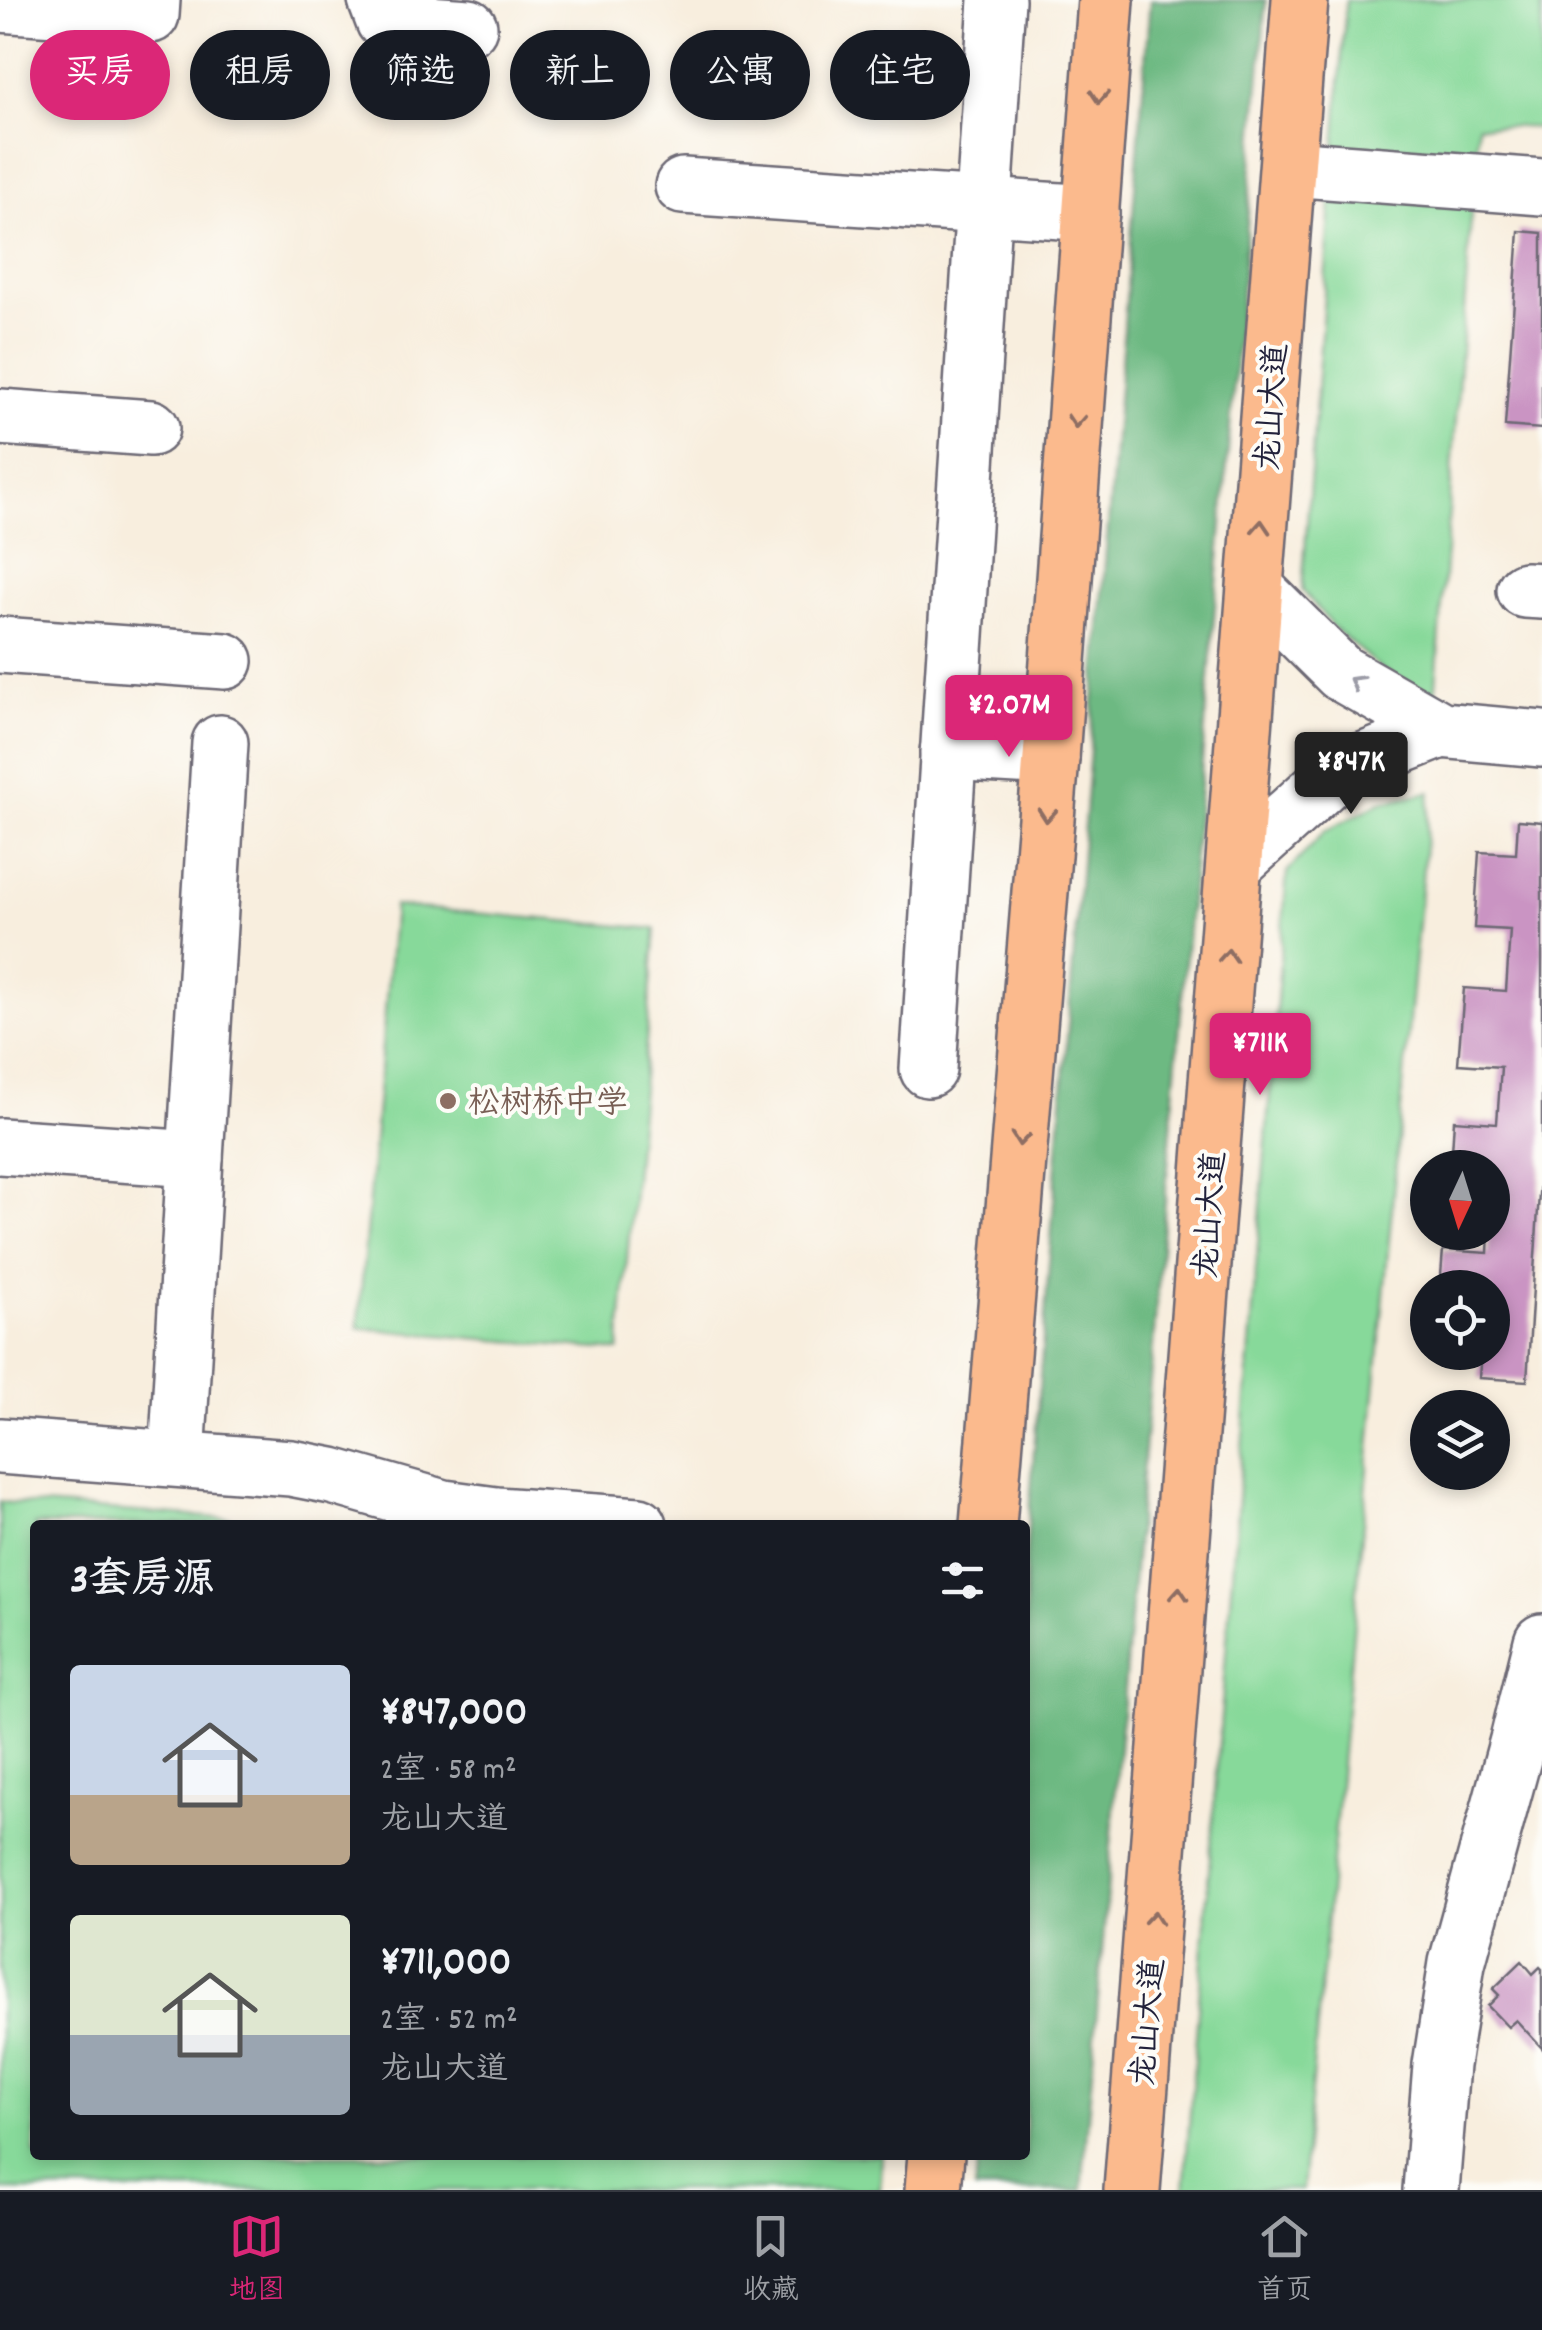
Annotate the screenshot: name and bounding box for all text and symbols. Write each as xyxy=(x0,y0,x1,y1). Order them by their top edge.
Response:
chip: 买房 xyxy=(30,30,170,120)
chip: 租房 xyxy=(190,30,330,120)
chip: 筛选 xyxy=(350,30,490,120)
chip: 新上 xyxy=(510,30,650,120)
chip: 公寓 xyxy=(670,30,810,120)
chip: 住宅 xyxy=(830,30,970,120)
one-way arrow xyxy=(1089,90,1111,106)
street label: 龙山大道 xyxy=(1248,342,1302,473)
one-way arrow xyxy=(1066,414,1087,430)
one-way arrow xyxy=(1250,519,1271,535)
one-way arrow xyxy=(1349,674,1367,694)
pin: ¥2.07M xyxy=(928,675,1090,760)
text: ¥2.07M xyxy=(967,684,1051,730)
pin: ¥847K xyxy=(1281,732,1421,817)
text: ¥847K xyxy=(1317,741,1385,787)
one-way arrow xyxy=(1036,808,1058,824)
one-way arrow xyxy=(1217,948,1238,964)
pin: ¥711K xyxy=(1190,1013,1330,1098)
text: ¥711K xyxy=(1232,1022,1288,1068)
place label: 松树桥中学 xyxy=(468,1083,628,1129)
marker: 松树桥中学 xyxy=(437,1090,459,1112)
one-way arrow xyxy=(1010,1132,1031,1148)
street label: 龙山大道 xyxy=(1186,1150,1240,1281)
north arrow xyxy=(1410,1150,1510,1250)
map controls xyxy=(1410,1150,1510,1490)
button: locate xyxy=(1410,1270,1510,1370)
button: layers xyxy=(1410,1390,1510,1490)
text: 3套房源 xyxy=(70,1553,215,1613)
icon: filters xyxy=(935,1553,990,1608)
one-way arrow xyxy=(1168,1586,1189,1602)
text: ¥847,000 xyxy=(380,1685,527,1745)
icon: home xyxy=(150,1705,270,1825)
text: 2室 · 58 m² xyxy=(380,1749,517,1795)
text: 龙山大道 xyxy=(380,1799,508,1845)
one-way arrow xyxy=(1143,1910,1164,1926)
text: ¥711,000 xyxy=(380,1935,511,1995)
icon: home xyxy=(150,1955,270,2075)
street label: 龙山大道 xyxy=(1122,1957,1179,2088)
text: 2室 · 52 m² xyxy=(380,1999,518,2045)
text: 龙山大道 xyxy=(380,2049,508,2095)
tab: 地图 xyxy=(229,2209,285,2313)
tab: 收藏 xyxy=(743,2209,799,2313)
tab: 首页 xyxy=(1257,2209,1313,2313)

